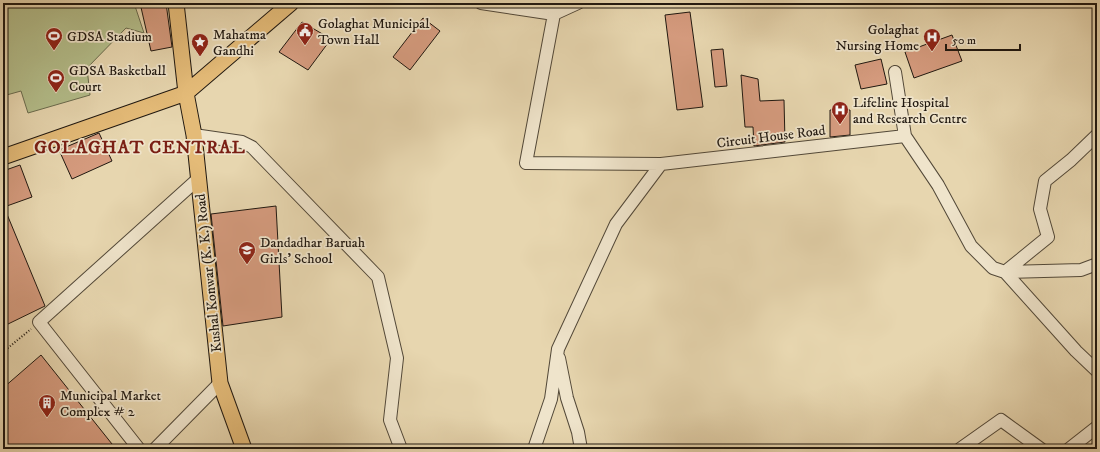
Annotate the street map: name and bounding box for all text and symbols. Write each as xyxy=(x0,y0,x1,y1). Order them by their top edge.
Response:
place label: Golaghat Municipal Town Hall xyxy=(318,15,430,49)
public building icon: Golaghat Municipal Town Hall xyxy=(295,21,315,46)
place label: Golaghat Nursing Home xyxy=(836,21,920,55)
sports icon: GDSA Stadium xyxy=(44,26,64,51)
place label: Mahatma Gandhi xyxy=(213,26,266,60)
scale bar xyxy=(946,26,1020,52)
hospital icon: Golaghat Nursing Home xyxy=(922,27,942,52)
place label: GDSA Stadium xyxy=(67,28,153,46)
place icon: Mahatma Gandhi xyxy=(190,32,210,57)
text: 50 m xyxy=(952,33,976,48)
place label: GDSA Basketball Court xyxy=(69,62,167,96)
sports icon: GDSA Basketball Court xyxy=(46,68,66,93)
place label: Lifeline Hospital and Research Centre xyxy=(853,94,967,128)
hospital icon: Lifeline Hospital and Research Centre xyxy=(830,100,850,125)
street label: Circuit House Road xyxy=(716,121,827,153)
district label: GOLAGHAT CENTRAL xyxy=(34,137,246,159)
street label: Kushal Konwar (K. K.) Road xyxy=(192,193,226,353)
place label: Dandadhar Baruah Girls' School xyxy=(260,234,366,268)
school or university icon: Dandadhar Baruah Girls' School xyxy=(237,240,257,265)
place label: Municipal Market Complex # 2 xyxy=(60,387,162,421)
building icon: Municipal Market Complex # 2 xyxy=(37,393,57,418)

